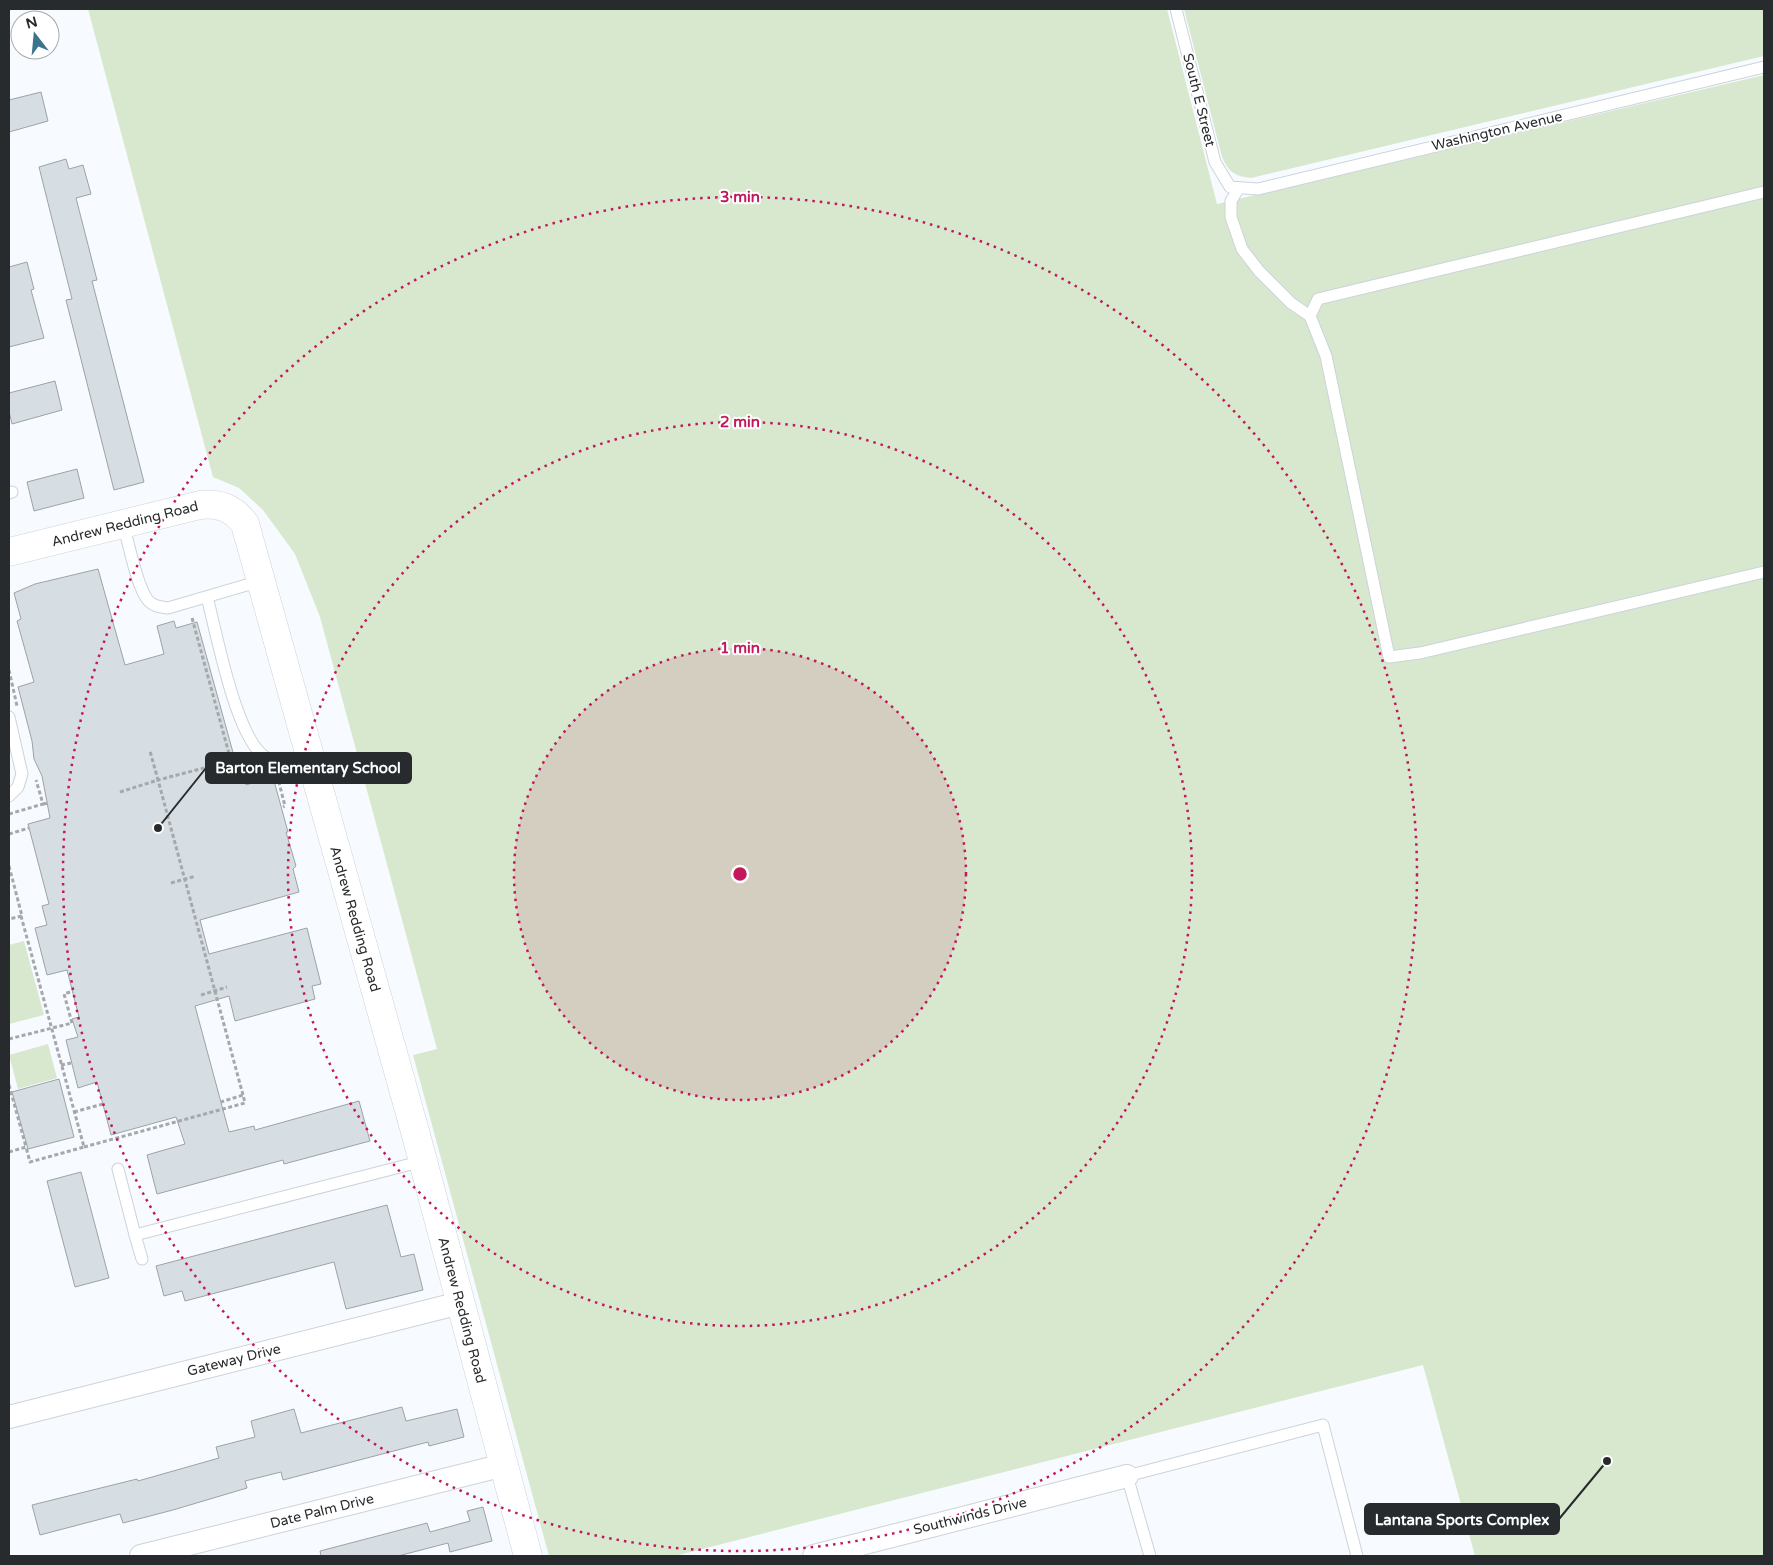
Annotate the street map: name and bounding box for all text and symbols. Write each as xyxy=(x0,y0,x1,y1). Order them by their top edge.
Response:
north arrow xyxy=(10,10,60,60)
text: N xyxy=(24,13,39,33)
street label: South E Street xyxy=(1179,51,1219,149)
street label: Washington Avenue xyxy=(1430,108,1564,154)
text: 3 min xyxy=(720,188,760,206)
text: 2 min xyxy=(720,413,760,431)
street label: Andrew Redding Road xyxy=(50,498,200,550)
text: 1 min xyxy=(720,639,760,657)
callout: Barton Elementary School xyxy=(206,753,411,783)
text: Barton Elementary School xyxy=(215,759,401,778)
street label: Andrew Redding Road xyxy=(326,844,384,994)
centre of rings xyxy=(731,865,749,883)
street label: Andrew Redding Road xyxy=(434,1235,490,1385)
street label: Gateway Drive xyxy=(185,1340,283,1380)
street label: Date Palm Drive xyxy=(268,1490,376,1532)
street label: Southwinds Drive xyxy=(912,1494,1028,1538)
callout: Lantana Sports Complex xyxy=(1365,1504,1559,1534)
text: Lantana Sports Complex xyxy=(1375,1511,1549,1530)

